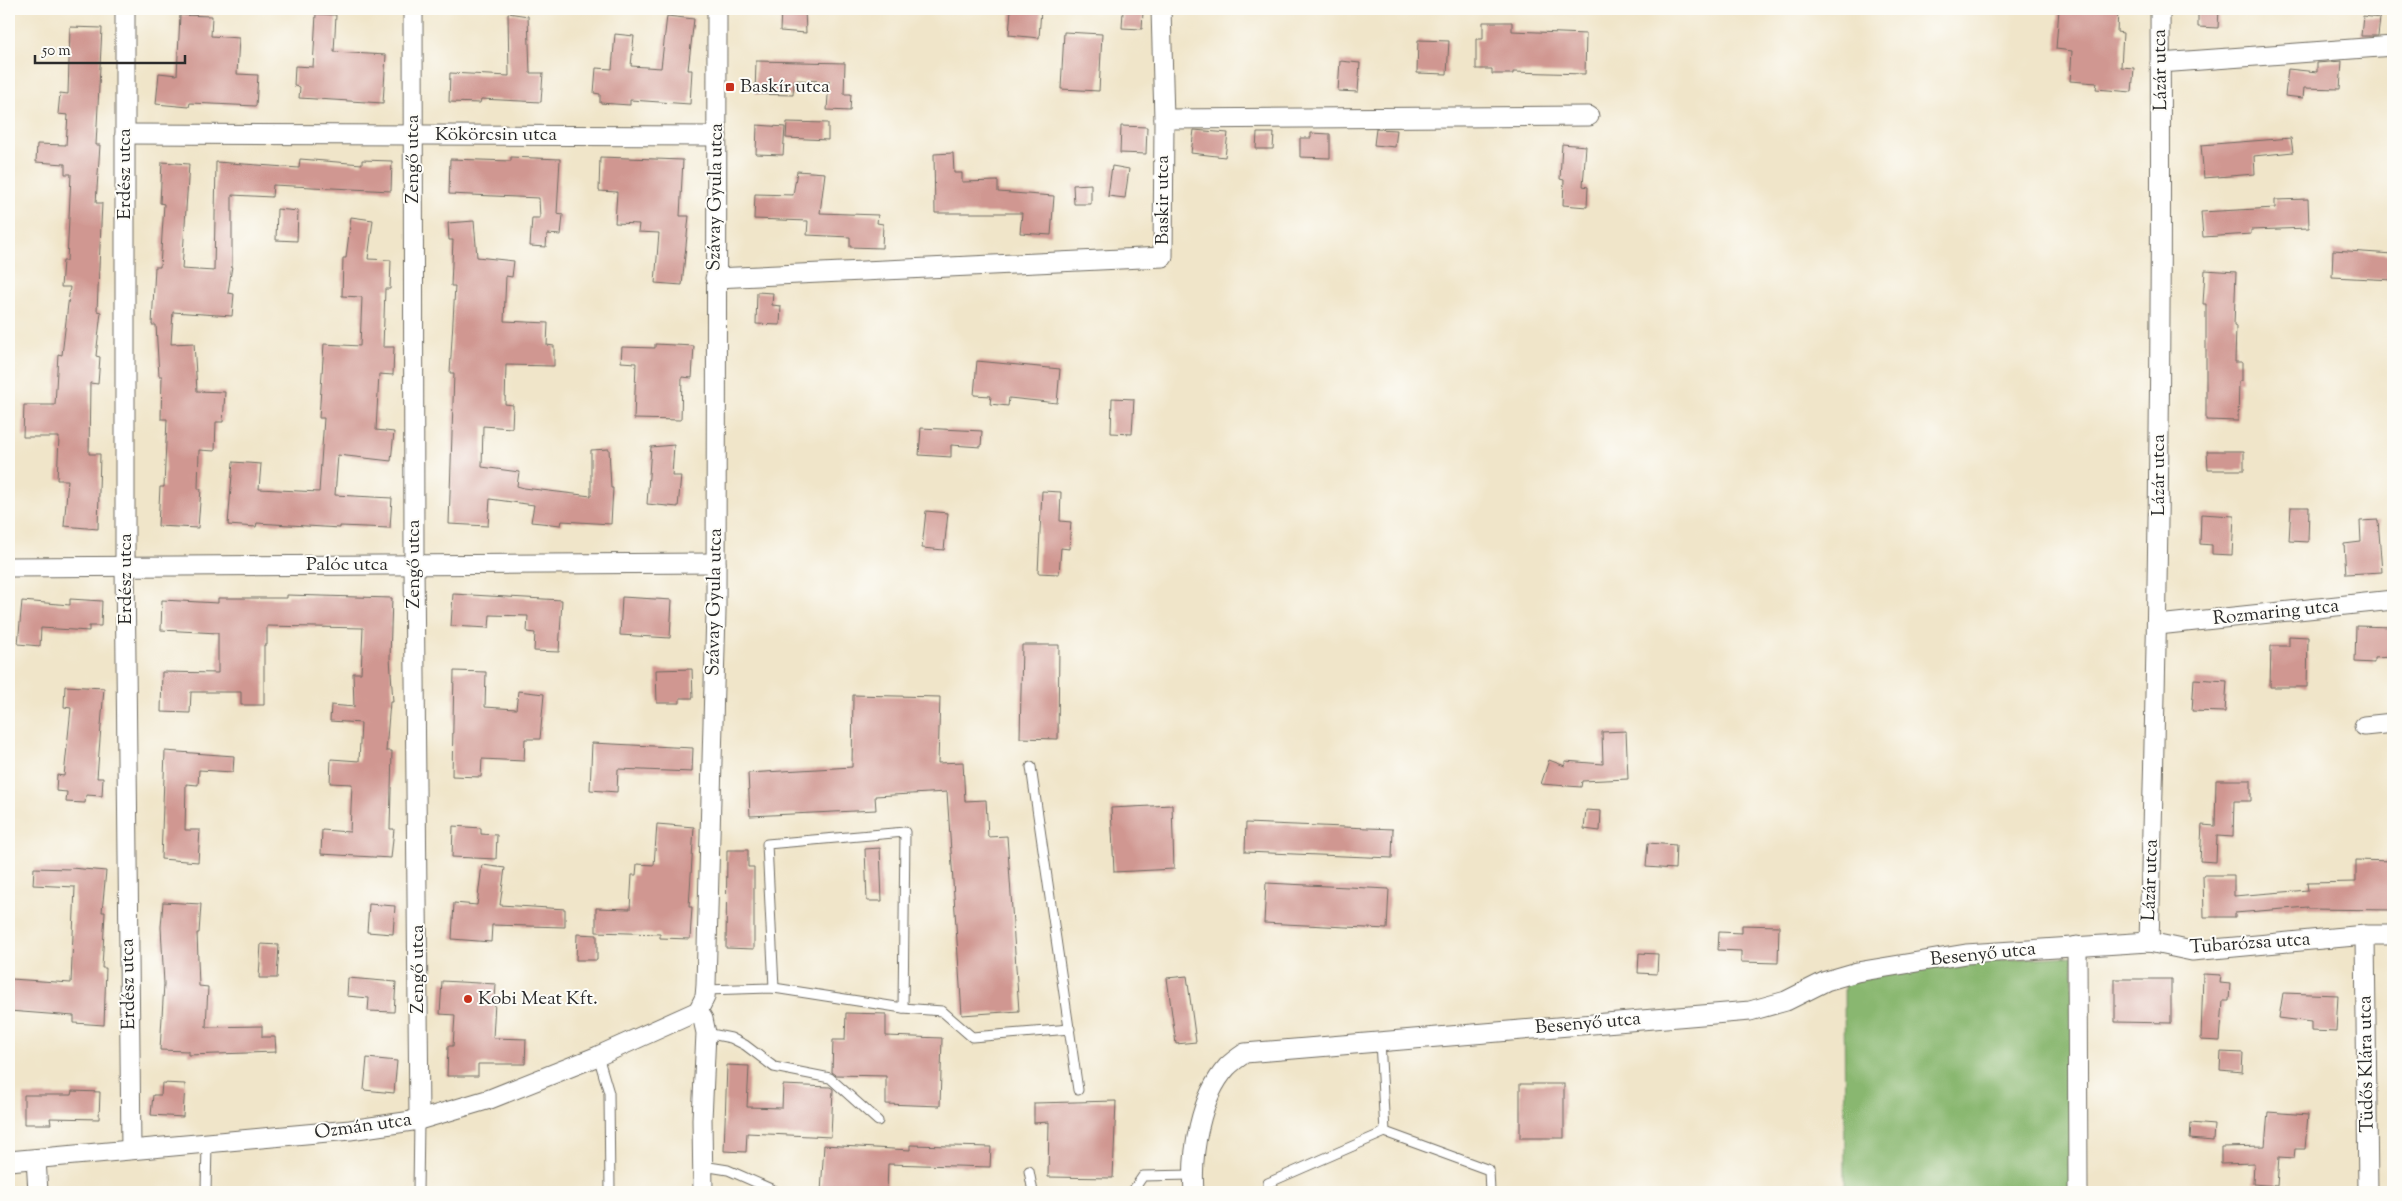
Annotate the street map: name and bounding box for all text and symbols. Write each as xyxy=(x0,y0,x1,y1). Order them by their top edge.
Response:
street label: Lázár utca xyxy=(2147,29,2175,111)
scale bar xyxy=(35,32,185,64)
text: 50 m xyxy=(41,41,71,62)
place label: Baskír utca xyxy=(740,74,830,101)
marker: Baskír utca xyxy=(724,81,736,93)
street label: Zengő utca xyxy=(400,114,427,204)
street label: Kökörcsin utca xyxy=(435,122,557,149)
street label: Szávay Gyula utca xyxy=(701,123,731,271)
street label: Erdész utca xyxy=(112,128,139,220)
street label: Baskir utca xyxy=(1150,155,1177,245)
street label: Lázár utca xyxy=(2146,434,2173,516)
street label: Zengő utca xyxy=(401,519,428,609)
street label: Szávay Gyula utca xyxy=(700,528,730,676)
street label: Erdész utca xyxy=(113,533,140,625)
street label: Palóc utca xyxy=(306,552,388,579)
street label: Rozmaring utca xyxy=(2212,593,2341,633)
street label: Lázár utca xyxy=(2136,838,2166,921)
street label: Zengő utca xyxy=(405,924,432,1014)
street label: Tubarózsa utca xyxy=(2189,926,2312,962)
street label: Besenyő utca xyxy=(1929,936,2037,974)
street label: Erdész utca xyxy=(115,938,143,1030)
place label: Kobi Meat Kft. xyxy=(478,986,598,1013)
marker: Kobi Meat Kft. xyxy=(462,993,474,1005)
street label: Tüdős Klára utca xyxy=(2352,995,2382,1133)
street label: Besenyő utca xyxy=(1534,1006,1642,1042)
street label: Ozmán utca xyxy=(313,1107,414,1147)

